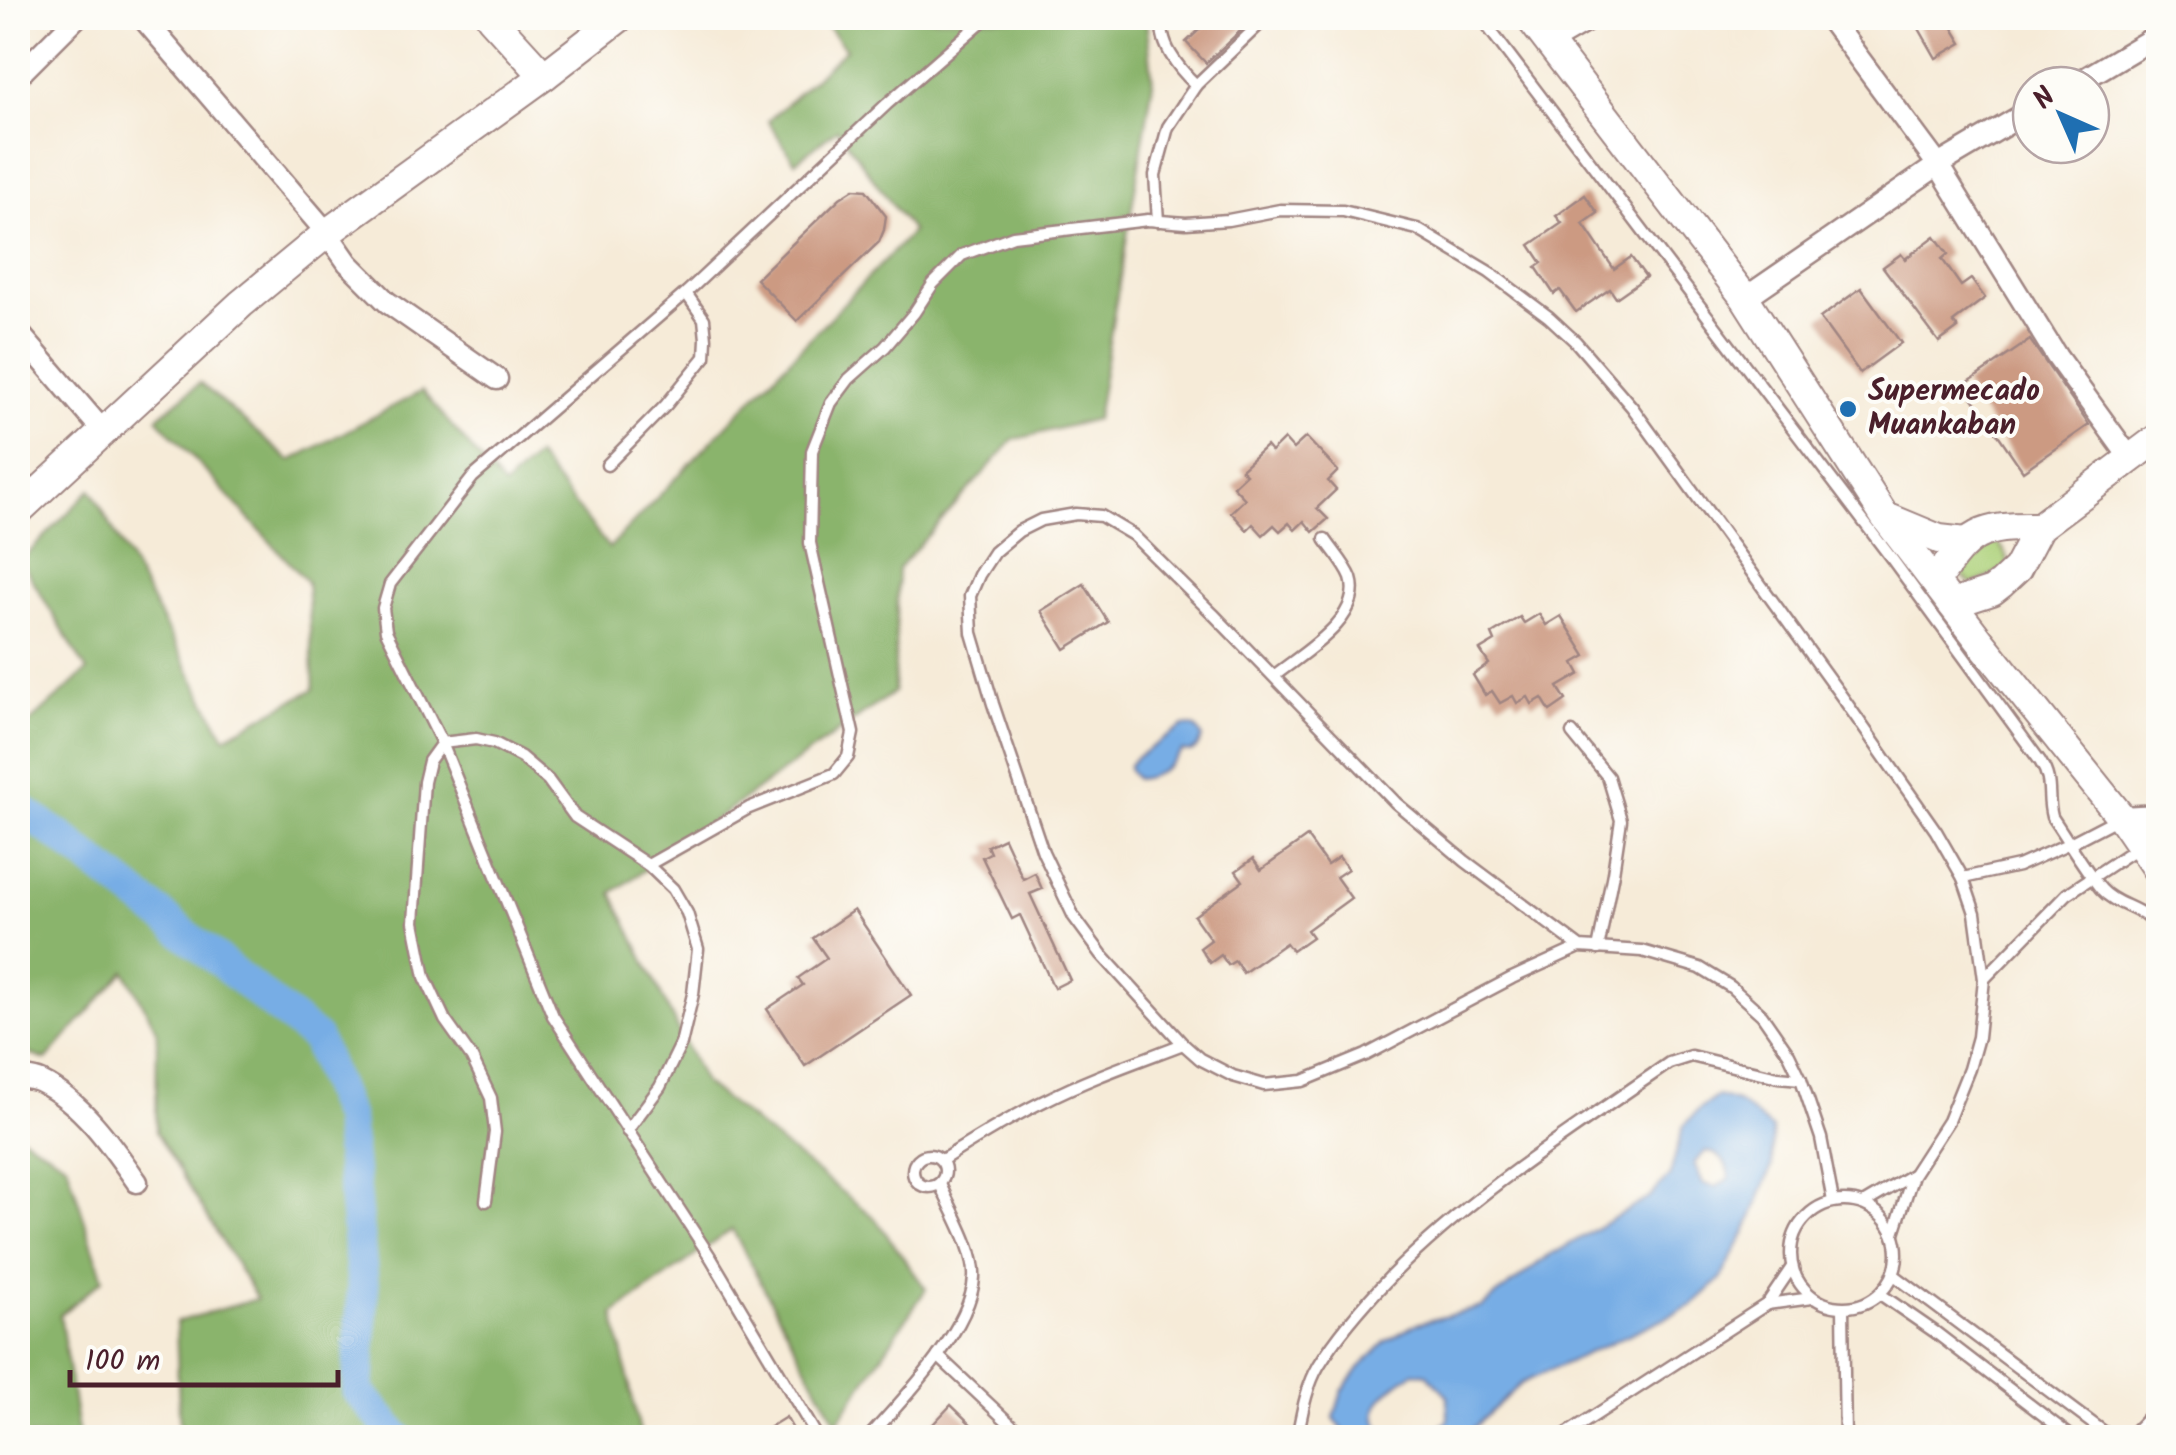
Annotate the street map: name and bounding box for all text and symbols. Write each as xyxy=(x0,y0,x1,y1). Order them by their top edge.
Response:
north arrow xyxy=(2011,65,2111,165)
text: N xyxy=(2023,77,2067,121)
place label: Supermecado Muankaban xyxy=(1868,368,2040,450)
marker: Supermecado Muankaban xyxy=(1837,398,1859,420)
scale bar xyxy=(70,1325,338,1387)
text: 100 m xyxy=(85,1338,160,1386)

